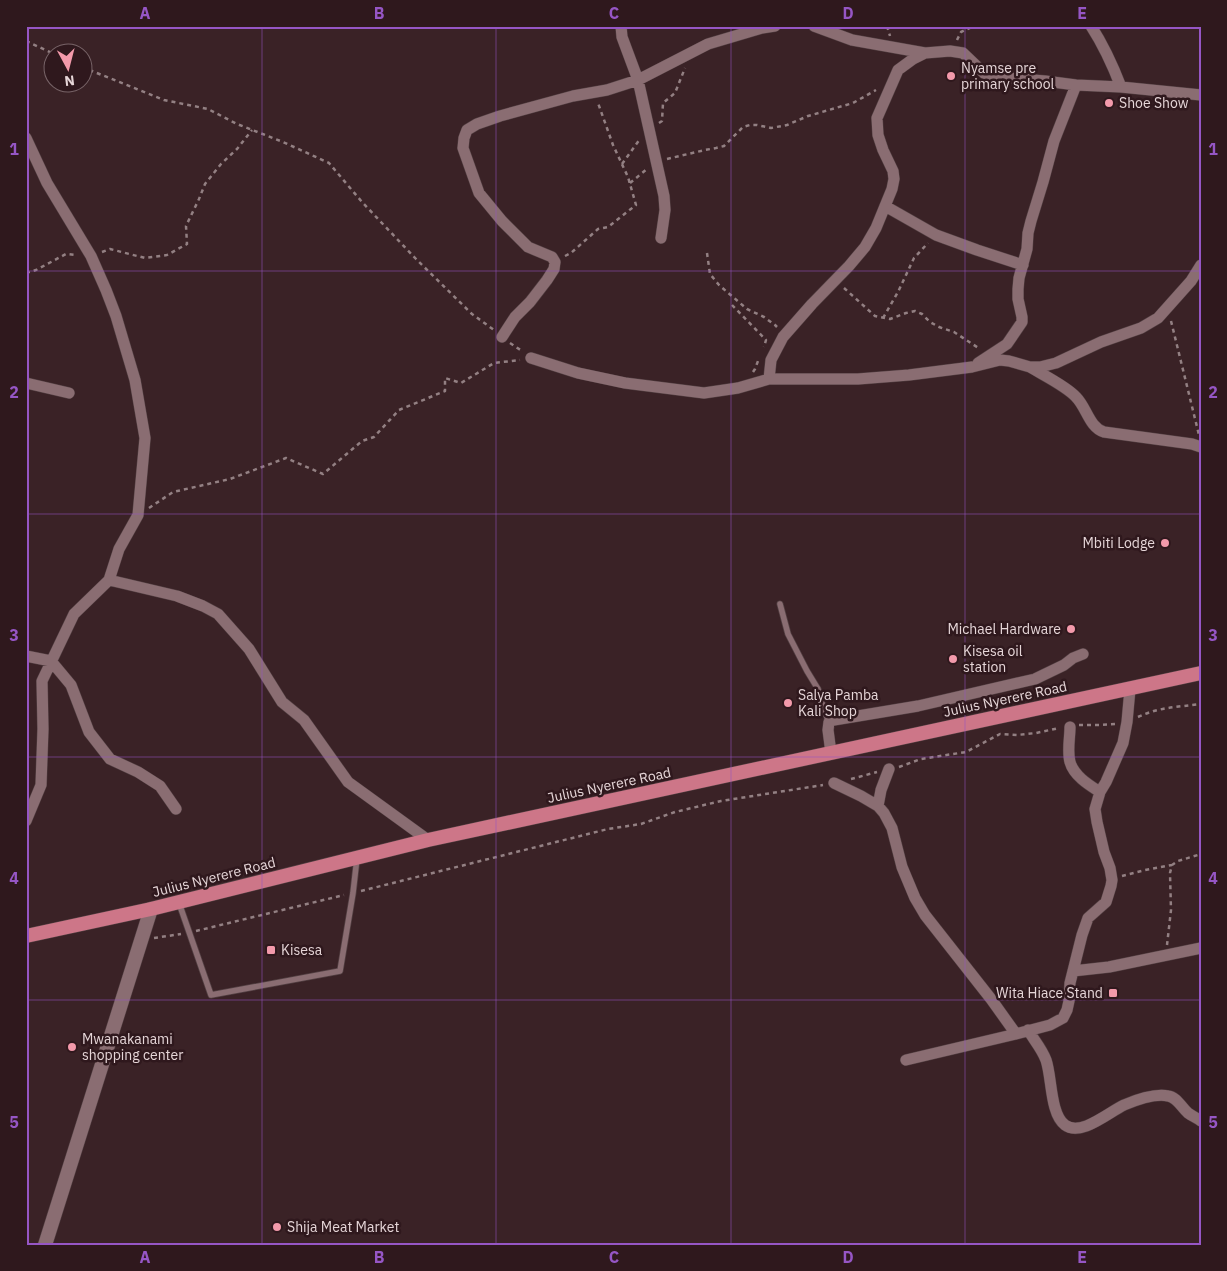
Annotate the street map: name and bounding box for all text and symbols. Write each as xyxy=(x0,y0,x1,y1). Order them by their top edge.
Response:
text: A xyxy=(140,3,151,23)
text: B xyxy=(374,3,385,23)
text: C xyxy=(609,3,619,23)
text: D xyxy=(842,3,854,23)
text: E xyxy=(1077,3,1087,23)
north arrow xyxy=(42,42,92,92)
place label: Nyamse pre primary school xyxy=(961,59,1055,93)
marker: Nyamse pre primary school xyxy=(945,70,957,82)
text: N xyxy=(63,71,76,90)
place label: Shoe Show xyxy=(1119,94,1189,112)
marker: Shoe Show xyxy=(1103,97,1115,109)
text: 1 xyxy=(9,139,19,159)
text: 1 xyxy=(1208,139,1218,159)
text: 2 xyxy=(9,382,19,402)
text: 2 xyxy=(1208,382,1218,402)
place label: Mbiti Lodge xyxy=(1082,534,1155,552)
marker: Mbiti Lodge xyxy=(1159,537,1171,549)
place label: Michael Hardware xyxy=(947,620,1061,638)
marker: Michael Hardware xyxy=(1065,623,1077,635)
text: 3 xyxy=(9,625,19,645)
text: 3 xyxy=(1208,625,1218,645)
place label: Kisesa oil station xyxy=(963,642,1023,676)
marker: Kisesa oil station xyxy=(947,653,959,665)
street label: Julius Nyerere Road xyxy=(942,677,1068,721)
place label: Salya Pamba Kali Shop xyxy=(798,686,879,720)
marker: Salya Pamba Kali Shop xyxy=(782,697,794,709)
street label: Julius Nyerere Road xyxy=(546,763,672,807)
street label: Julius Nyerere Road xyxy=(151,853,277,901)
text: 4 xyxy=(9,868,19,888)
text: 4 xyxy=(1208,868,1218,888)
place label: Kisesa xyxy=(281,941,323,959)
marker: Kisesa xyxy=(265,944,277,956)
place label: Wita Hiace Stand xyxy=(996,984,1103,1002)
marker: Wita Hiace Stand xyxy=(1107,987,1119,999)
place label: Mwanakanami shopping center xyxy=(82,1030,183,1064)
marker: Mwanakanami shopping center xyxy=(66,1041,78,1053)
text: 5 xyxy=(9,1112,19,1132)
text: 5 xyxy=(1208,1112,1218,1132)
place label: Shija Meat Market xyxy=(287,1218,399,1236)
marker: Shija Meat Market xyxy=(271,1221,283,1233)
text: A xyxy=(140,1247,151,1267)
text: B xyxy=(374,1247,385,1267)
text: C xyxy=(609,1247,619,1267)
text: D xyxy=(842,1247,854,1267)
text: E xyxy=(1077,1247,1087,1267)

